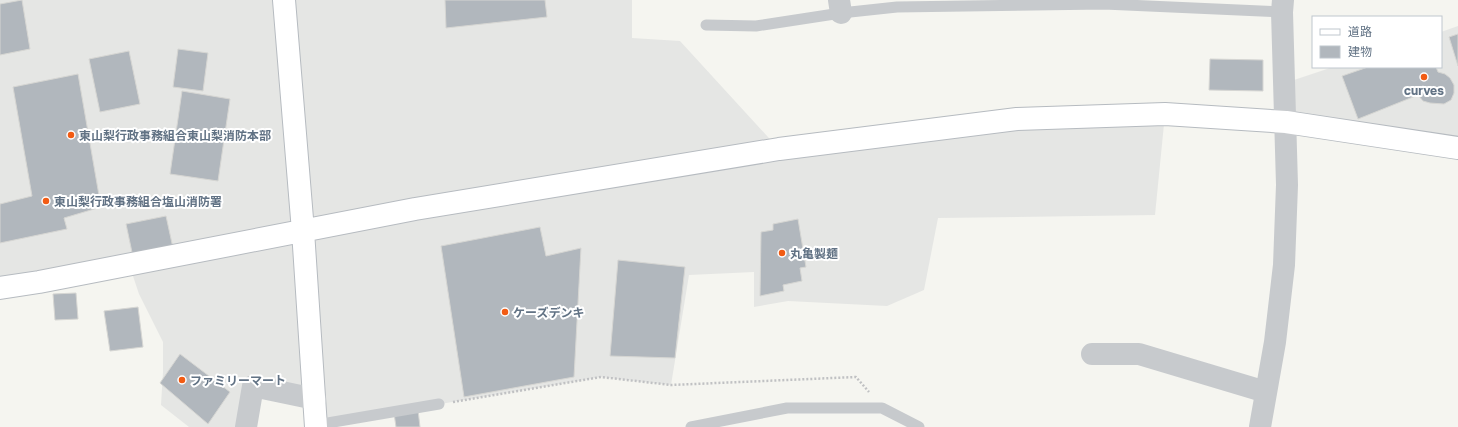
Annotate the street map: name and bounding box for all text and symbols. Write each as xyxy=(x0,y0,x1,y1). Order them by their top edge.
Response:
legend xyxy=(1312,16,1442,68)
text: 道路 xyxy=(1348,24,1372,39)
text: 建物 xyxy=(1348,44,1372,59)
marker: curves xyxy=(1419,72,1429,82)
place label: curves xyxy=(1404,83,1444,98)
place label: 東山梨行政事務組合東山梨消防本部 xyxy=(79,128,271,143)
marker: 東山梨行政事務組合東山梨消防本部 xyxy=(66,130,76,140)
place label: 東山梨行政事務組合塩山消防署 xyxy=(54,194,222,209)
marker: 東山梨行政事務組合塩山消防署 xyxy=(41,196,51,206)
place label: 丸亀製麺 xyxy=(790,246,838,261)
marker: 丸亀製麺 xyxy=(777,248,787,258)
place label: ケーズデンキ xyxy=(513,305,584,320)
marker: ケーズデンキ xyxy=(500,307,510,317)
place label: ファミリーマート xyxy=(190,373,286,388)
marker: ファミリーマート xyxy=(177,375,187,385)

